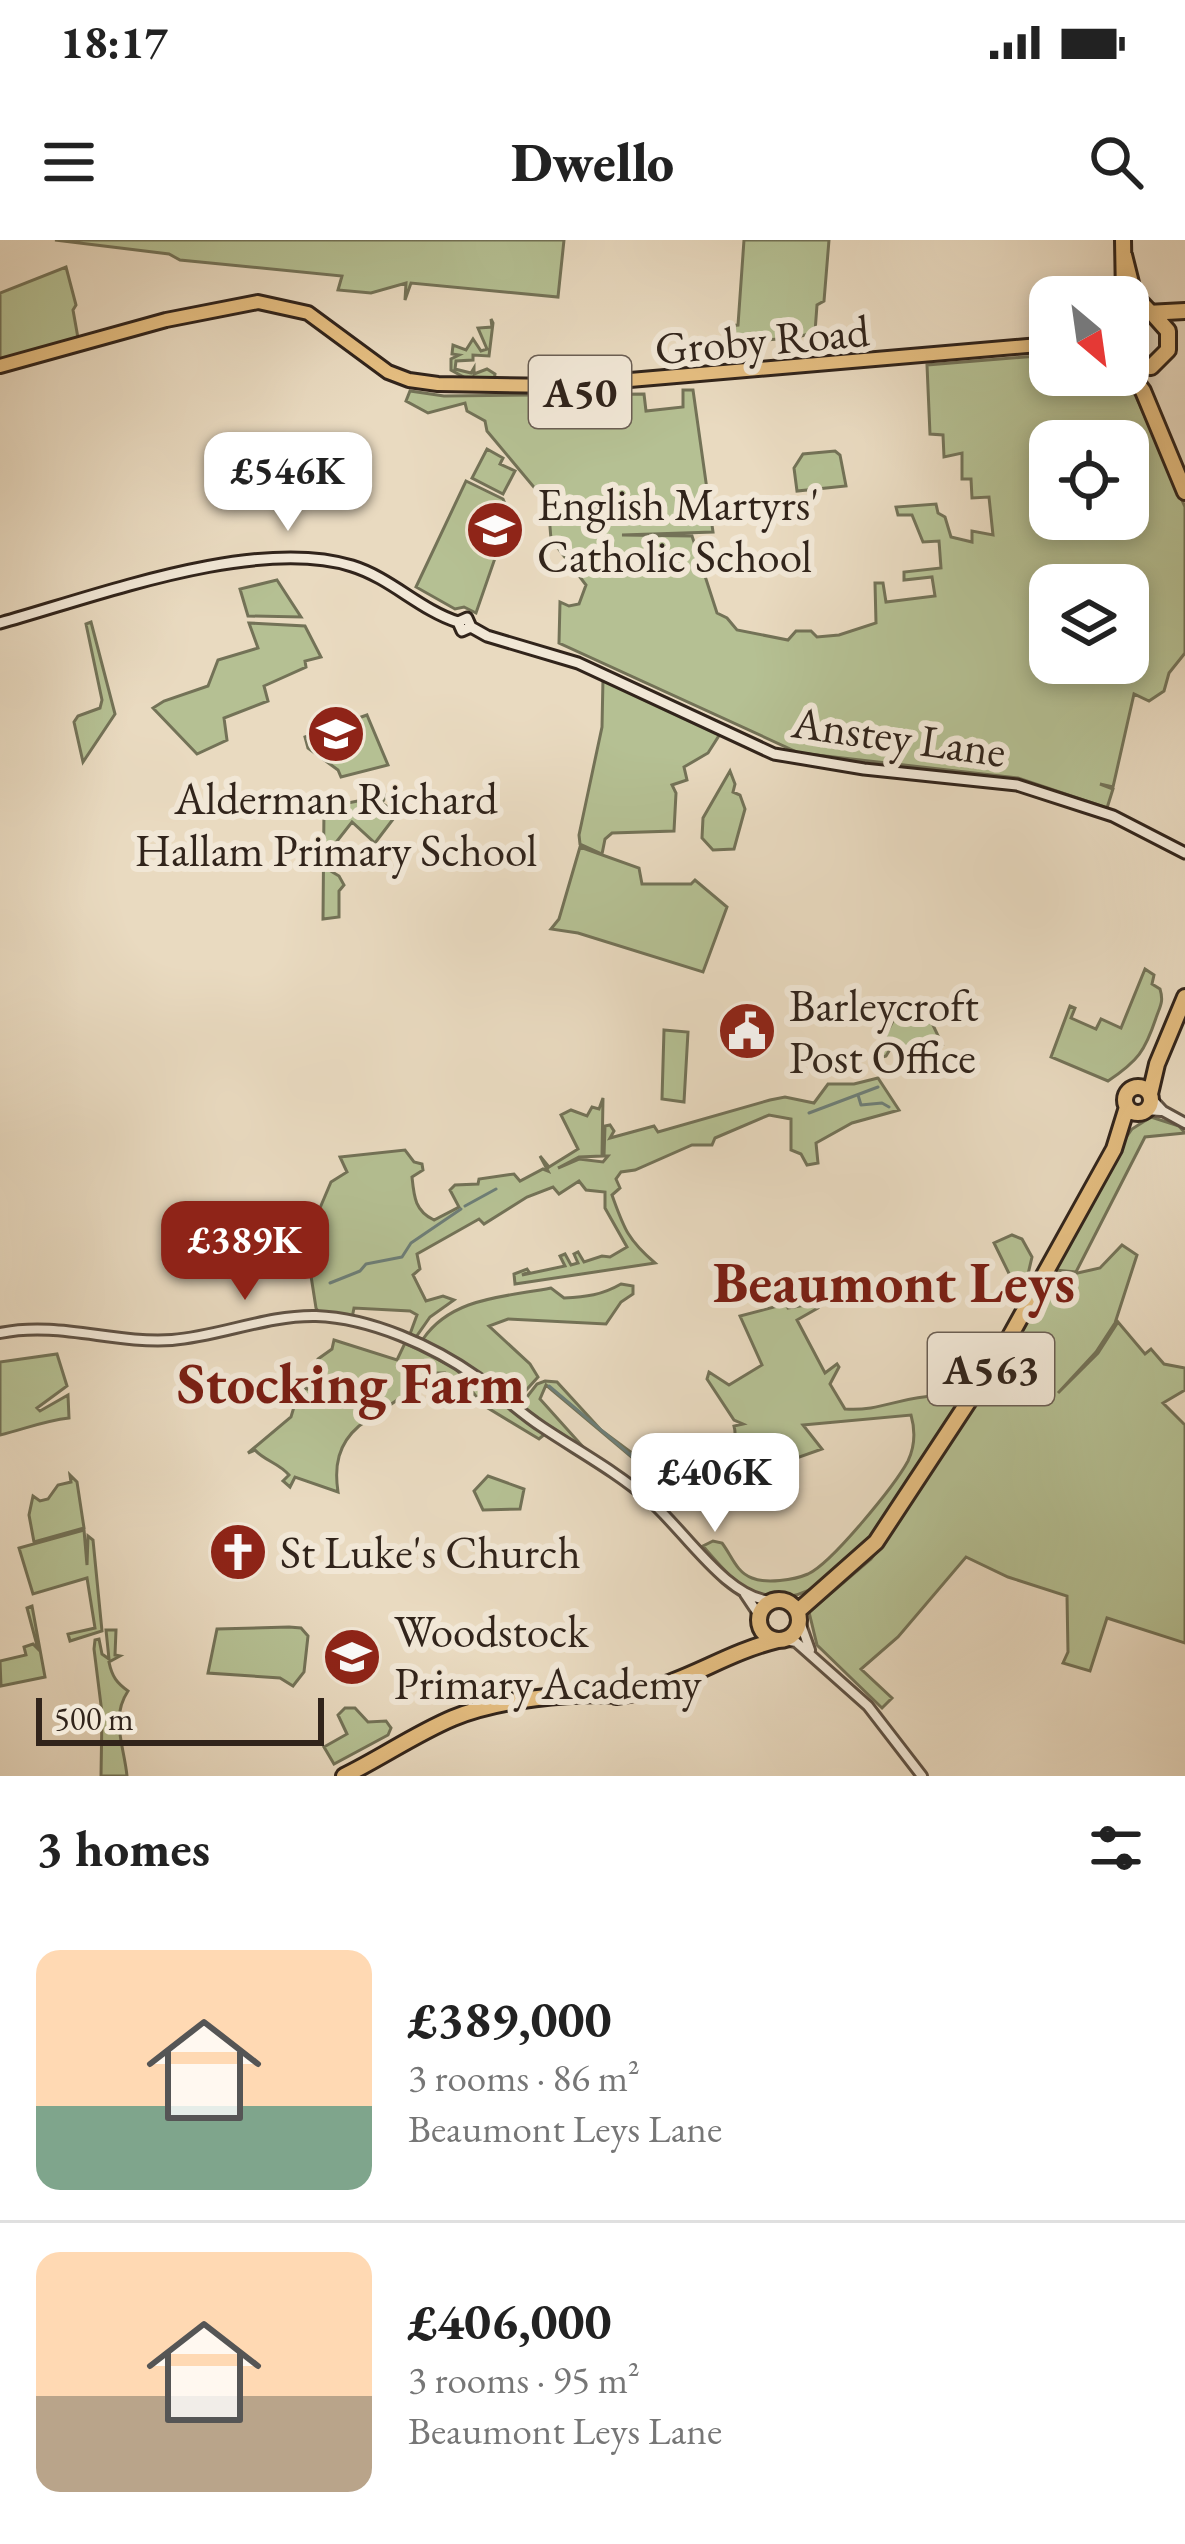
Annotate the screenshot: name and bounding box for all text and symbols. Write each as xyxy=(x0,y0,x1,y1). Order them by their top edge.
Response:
text: 18:17 xyxy=(60,13,168,71)
text: Dwello xyxy=(511,127,674,197)
icon: menu xyxy=(36,129,102,195)
icon: search xyxy=(1083,129,1149,195)
north arrow xyxy=(1029,276,1149,396)
map controls xyxy=(1029,276,1149,684)
street label: Groby Road xyxy=(652,301,872,377)
road number: A50 xyxy=(529,356,631,428)
button: locate xyxy=(1029,420,1149,540)
pin: £546K xyxy=(204,432,372,534)
text: £546K xyxy=(231,445,345,496)
place label: English Martyrs' Catholic School xyxy=(537,475,819,585)
school or university icon: English Martyrs' Catholic School xyxy=(464,499,526,561)
button: layers xyxy=(1029,564,1149,684)
street label: Anstey Lane xyxy=(787,692,1010,780)
school or university icon: Alderman Richard Hallam Primary School xyxy=(305,703,367,765)
place label: Alderman Richard Hallam Primary School xyxy=(135,769,537,879)
place label: Barleycroft Post Office xyxy=(789,976,979,1086)
public building icon: Barleycroft Post Office xyxy=(716,1000,778,1062)
pin: £389K xyxy=(161,1201,329,1303)
text: £389K xyxy=(188,1214,302,1265)
district label: Beaumont Leys xyxy=(713,1245,1075,1319)
road number: A563 xyxy=(928,1333,1054,1405)
district label: Stocking Farm xyxy=(177,1346,525,1420)
pin: £406K xyxy=(631,1433,799,1535)
text: £406K xyxy=(658,1446,772,1497)
church icon: St Luke's Church xyxy=(207,1521,269,1583)
place label: St Luke's Church xyxy=(280,1523,581,1581)
place label: Woodstock Primary Academy xyxy=(394,1602,702,1712)
school or university icon: Woodstock Primary Academy xyxy=(321,1626,383,1688)
scale bar xyxy=(36,1692,324,1745)
text: 500 m xyxy=(54,1697,134,1740)
text: 3 homes xyxy=(36,1815,210,1881)
icon: filters xyxy=(1083,1815,1149,1881)
text: £389,000 xyxy=(408,1986,611,2052)
icon: home xyxy=(132,1998,276,2142)
text: 3 rooms · 86 m² xyxy=(408,2052,640,2103)
text: Beaumont Leys Lane xyxy=(408,2103,722,2154)
text: £406,000 xyxy=(408,2288,611,2354)
icon: home xyxy=(132,2300,276,2444)
text: 3 rooms · 95 m² xyxy=(408,2354,640,2405)
text: Beaumont Leys Lane xyxy=(408,2405,722,2456)

